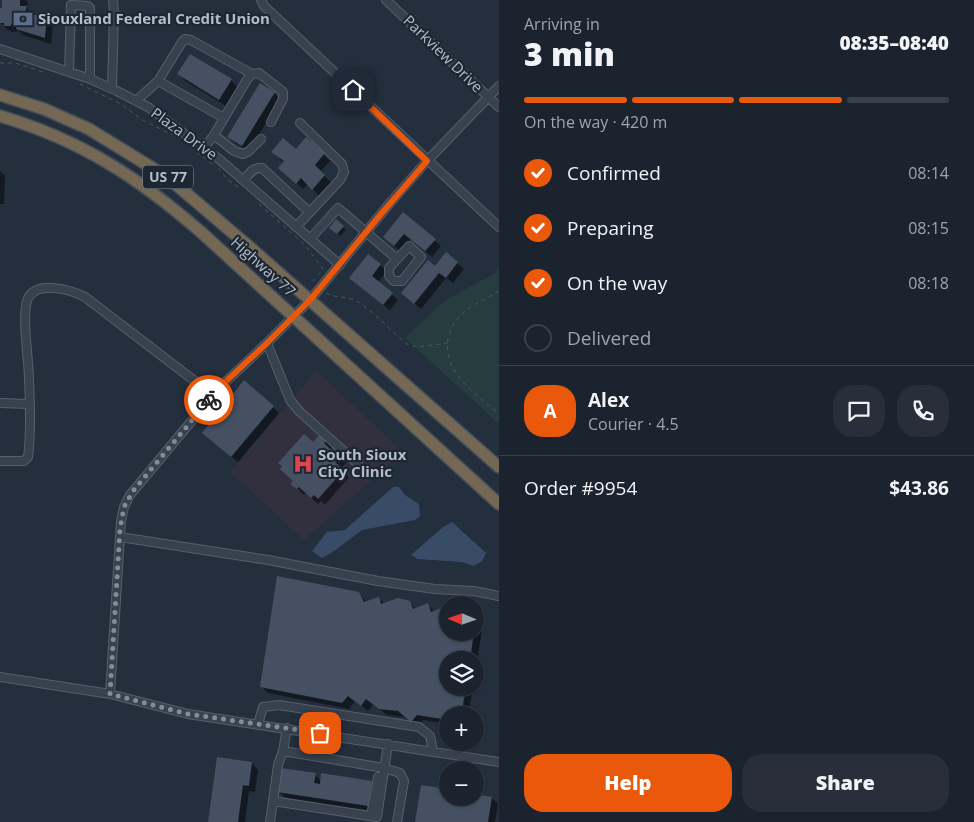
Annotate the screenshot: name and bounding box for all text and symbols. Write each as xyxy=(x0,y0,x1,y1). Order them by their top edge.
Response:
bank icon: Siouxland Federal Credit Union xyxy=(12,8,34,30)
place label: Siouxland Federal Credit Union xyxy=(38,8,270,28)
street label: Parkview Drive xyxy=(400,10,488,96)
text: Arriving in xyxy=(524,13,600,35)
text: 08:35–08:40 xyxy=(839,30,949,56)
text: 3 min xyxy=(524,32,615,75)
pin xyxy=(332,69,374,111)
icon: home xyxy=(339,76,367,104)
street label: Plaza Drive xyxy=(148,102,222,164)
text: On the way · 420 m xyxy=(524,111,667,133)
icon: check xyxy=(524,159,552,187)
text: Confirmed xyxy=(567,160,661,186)
text: 08:14 xyxy=(908,162,949,184)
road number: US 77 xyxy=(143,166,193,188)
icon: check xyxy=(524,214,552,242)
text: Preparing xyxy=(567,215,654,241)
text: 08:15 xyxy=(908,217,949,239)
street label: Highway 77 xyxy=(227,232,300,301)
icon: check xyxy=(524,269,552,297)
text: On the way xyxy=(567,270,667,296)
text: 08:18 xyxy=(908,272,949,294)
text: Delivered xyxy=(567,325,651,351)
courier xyxy=(184,375,234,425)
button: chat xyxy=(833,385,885,437)
button: phone xyxy=(897,385,949,437)
icon: bike xyxy=(195,386,223,414)
text: Alex xyxy=(588,387,629,413)
text: A xyxy=(543,398,557,424)
text: Courier · 4.5 xyxy=(588,413,679,435)
place label: South Sioux City Clinic xyxy=(318,444,407,481)
hospital icon: South Sioux City Clinic xyxy=(292,453,314,475)
text: Order #9954 xyxy=(524,475,637,501)
text: $43.86 xyxy=(889,475,949,501)
north arrow xyxy=(439,596,484,641)
map controls xyxy=(439,596,484,806)
button: layers xyxy=(439,651,484,696)
button: + xyxy=(439,706,484,751)
pin xyxy=(299,712,341,754)
icon: bag xyxy=(306,719,334,747)
button: Help xyxy=(524,754,732,812)
button: Share xyxy=(742,754,949,812)
button: − xyxy=(439,761,484,806)

